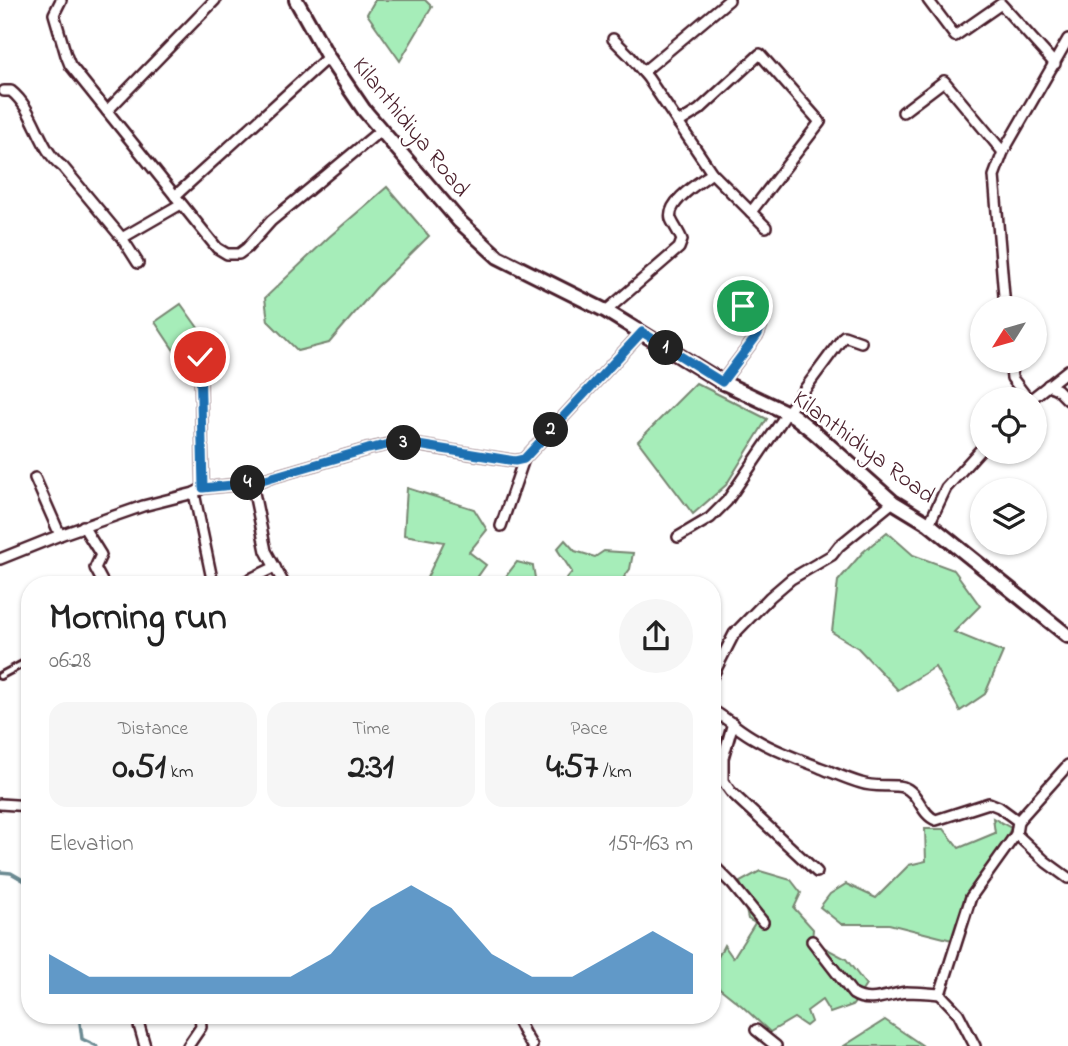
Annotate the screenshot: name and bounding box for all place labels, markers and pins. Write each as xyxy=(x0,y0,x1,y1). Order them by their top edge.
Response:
pin xyxy=(713,276,773,336)
pin xyxy=(170,327,230,387)
pin: 1 xyxy=(648,330,684,366)
pin: 2 xyxy=(534,412,568,448)
pin: 3 xyxy=(386,426,422,460)
pin: 4 xyxy=(230,466,266,500)

